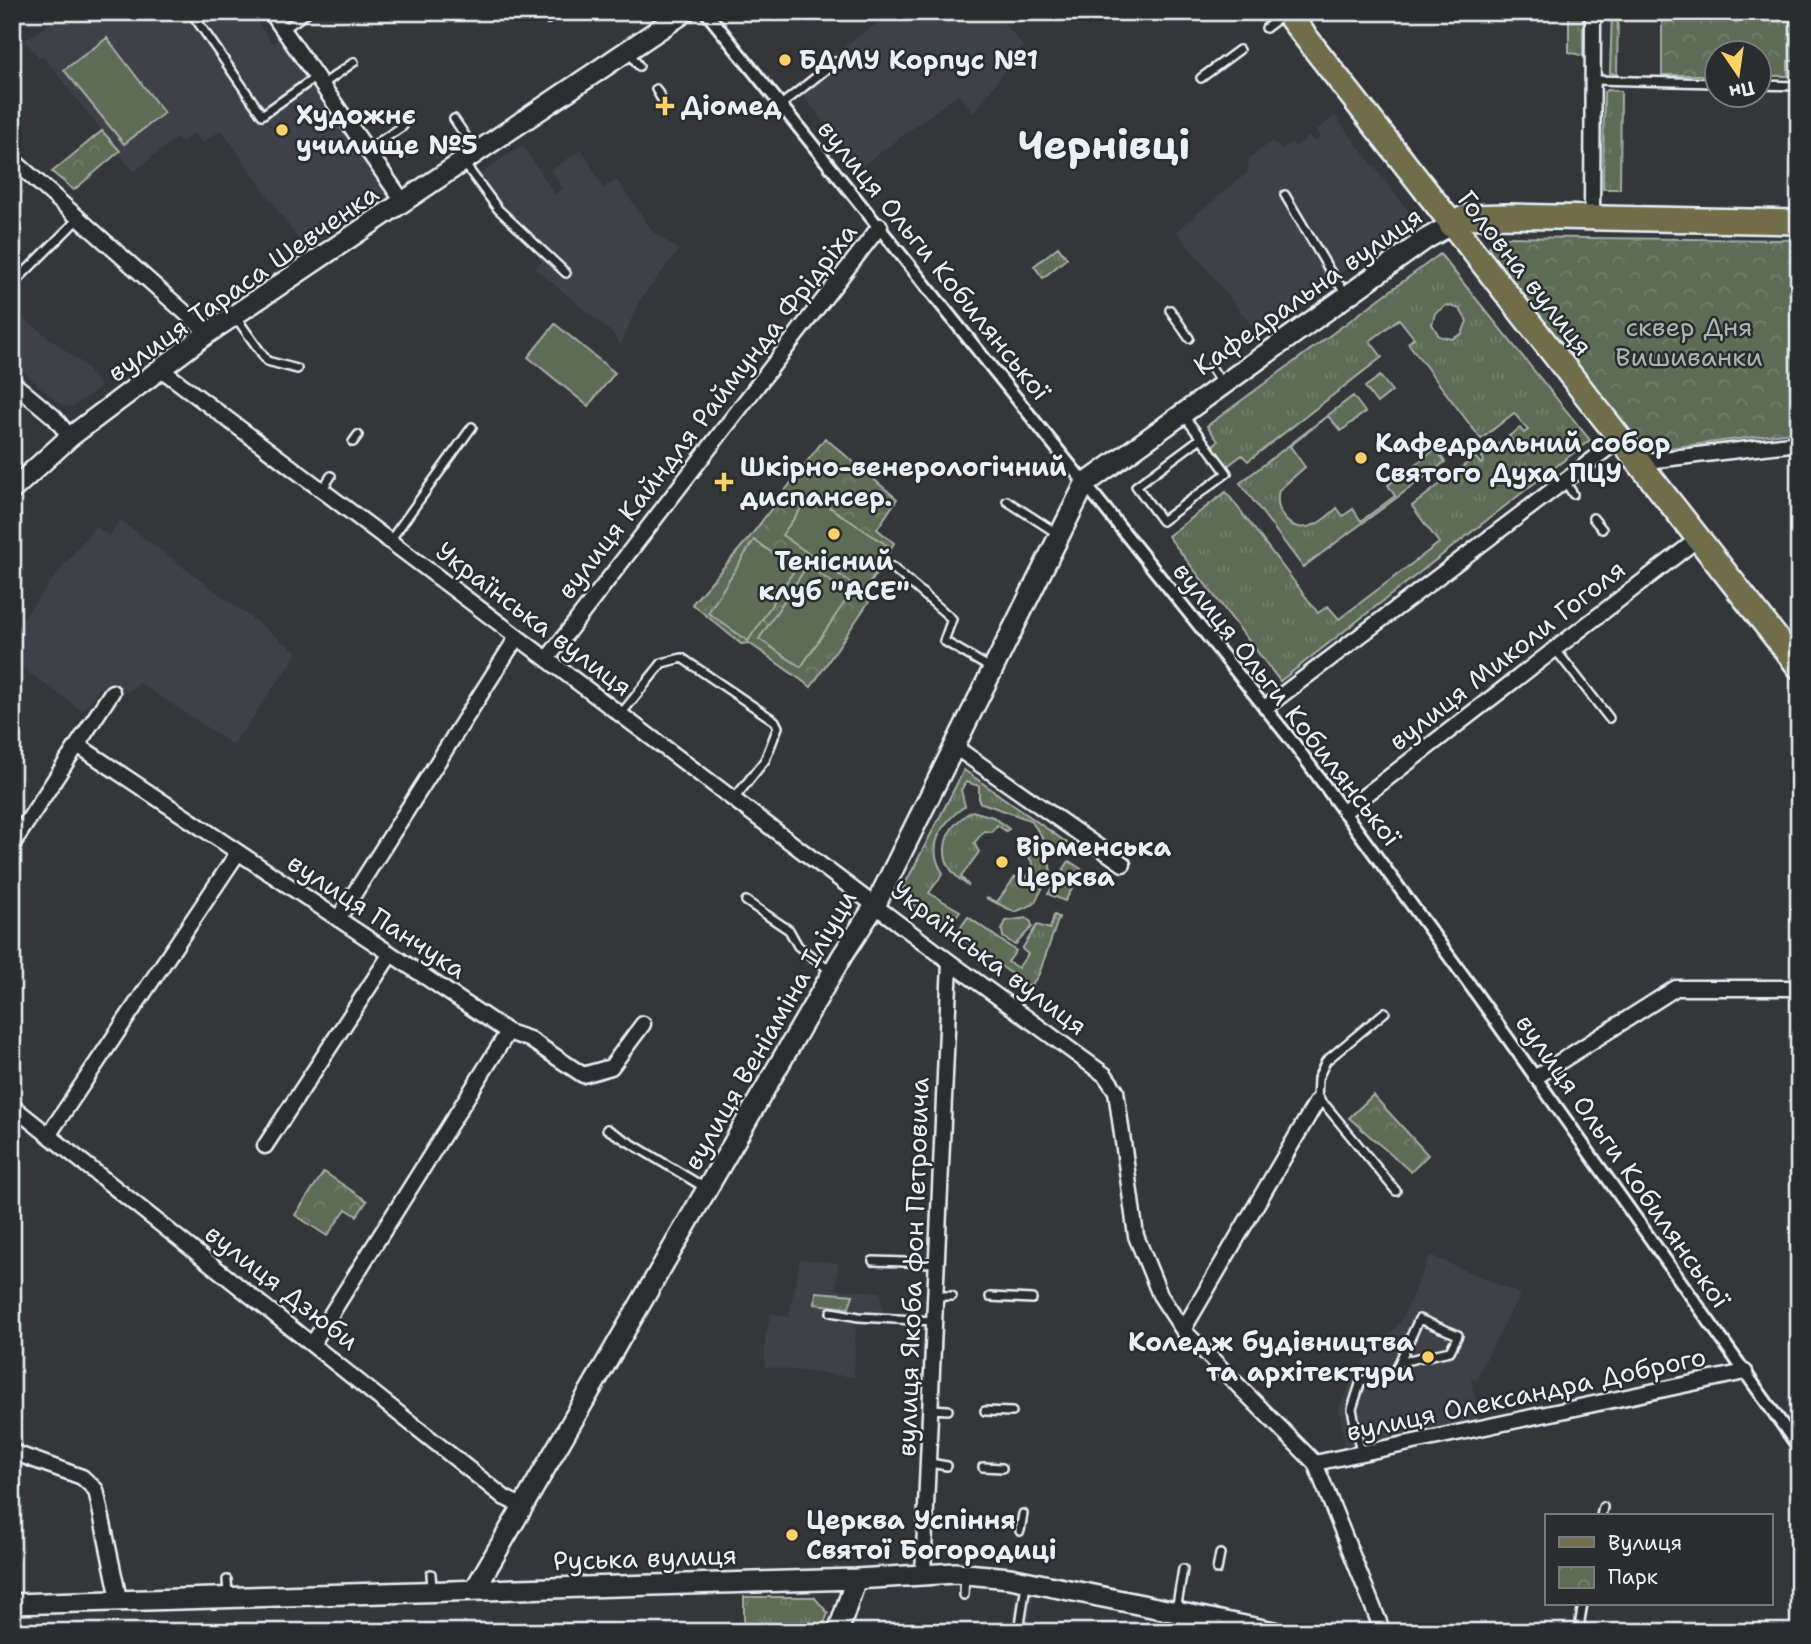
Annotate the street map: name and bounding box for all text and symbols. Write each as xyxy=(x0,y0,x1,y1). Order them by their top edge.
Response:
north arrow xyxy=(1702,38,1772,108)
place label: БДМУ Корпус №1 xyxy=(799,42,1038,77)
marker: БДМУ Корпус №1 xyxy=(777,52,793,68)
text: Пн xyxy=(1727,75,1757,105)
place label: Діомед xyxy=(681,88,782,123)
marker: Діомед xyxy=(655,96,675,116)
place label: Художнє училище №5 xyxy=(296,97,478,162)
street label: вулиця Ольги Кобилянської xyxy=(810,112,1059,408)
district label: Чернівці xyxy=(1017,118,1191,172)
marker: Художнє училище №5 xyxy=(274,122,290,138)
street label: вулиця Тараса Шевченка xyxy=(100,176,385,390)
street label: Головна вулиця xyxy=(1450,183,1601,363)
street label: Кафедральна вулиця xyxy=(1186,198,1429,383)
street label: вулиця Кайндля Раймунда Фрідріха xyxy=(549,215,865,606)
park label: сквер Дня Вишиванки xyxy=(1615,309,1763,374)
place label: Кафедральний собор Святого Духа ПЦУ xyxy=(1375,425,1670,490)
place label: Шкірно-венерологічний диспансер. xyxy=(740,449,1067,514)
marker: Кафедральний собор Святого Духа ПЦУ xyxy=(1353,450,1369,466)
marker: Шкірно-венерологічний диспансер. xyxy=(714,472,734,492)
marker: Тенісний клуб "ACE" xyxy=(826,526,842,542)
street label: Українська вулиця xyxy=(429,533,640,704)
place label: Тенісний клуб "ACE" xyxy=(758,543,910,608)
street label: вулиця Миколи Гоголя xyxy=(1381,551,1632,758)
street label: вулиця Ольги Кобилянської xyxy=(1165,554,1410,853)
place label: Вірменська Церква xyxy=(1016,829,1172,894)
street label: вулиця Панчука xyxy=(281,845,473,986)
marker: Вірменська Церква xyxy=(994,854,1010,870)
street label: Українська вулиця xyxy=(884,872,1095,1043)
street label: вулиця Веніаміна Іліуци xyxy=(675,883,864,1176)
street label: вулиця Ольги Кобилянської xyxy=(1508,1007,1739,1315)
street label: вулиця Якоба фон Петровича xyxy=(888,1077,937,1457)
street label: вулиця Дзюби xyxy=(198,1215,367,1358)
place label: Коледж будівництва та архітектури xyxy=(1128,1324,1414,1389)
street label: вулиця Олександра Доброго xyxy=(1343,1338,1709,1449)
marker: Коледж будівництва та архітектури xyxy=(1420,1349,1436,1365)
place label: Церква Успіння Святої Богородиці xyxy=(806,1502,1057,1567)
legend xyxy=(1545,1514,1772,1606)
marker: Церква Успіння Святої Богородиці xyxy=(784,1527,800,1543)
text: Вулиця xyxy=(1608,1529,1682,1557)
street label: Руська вулиця xyxy=(552,1537,738,1578)
text: Парк xyxy=(1608,1563,1658,1591)

